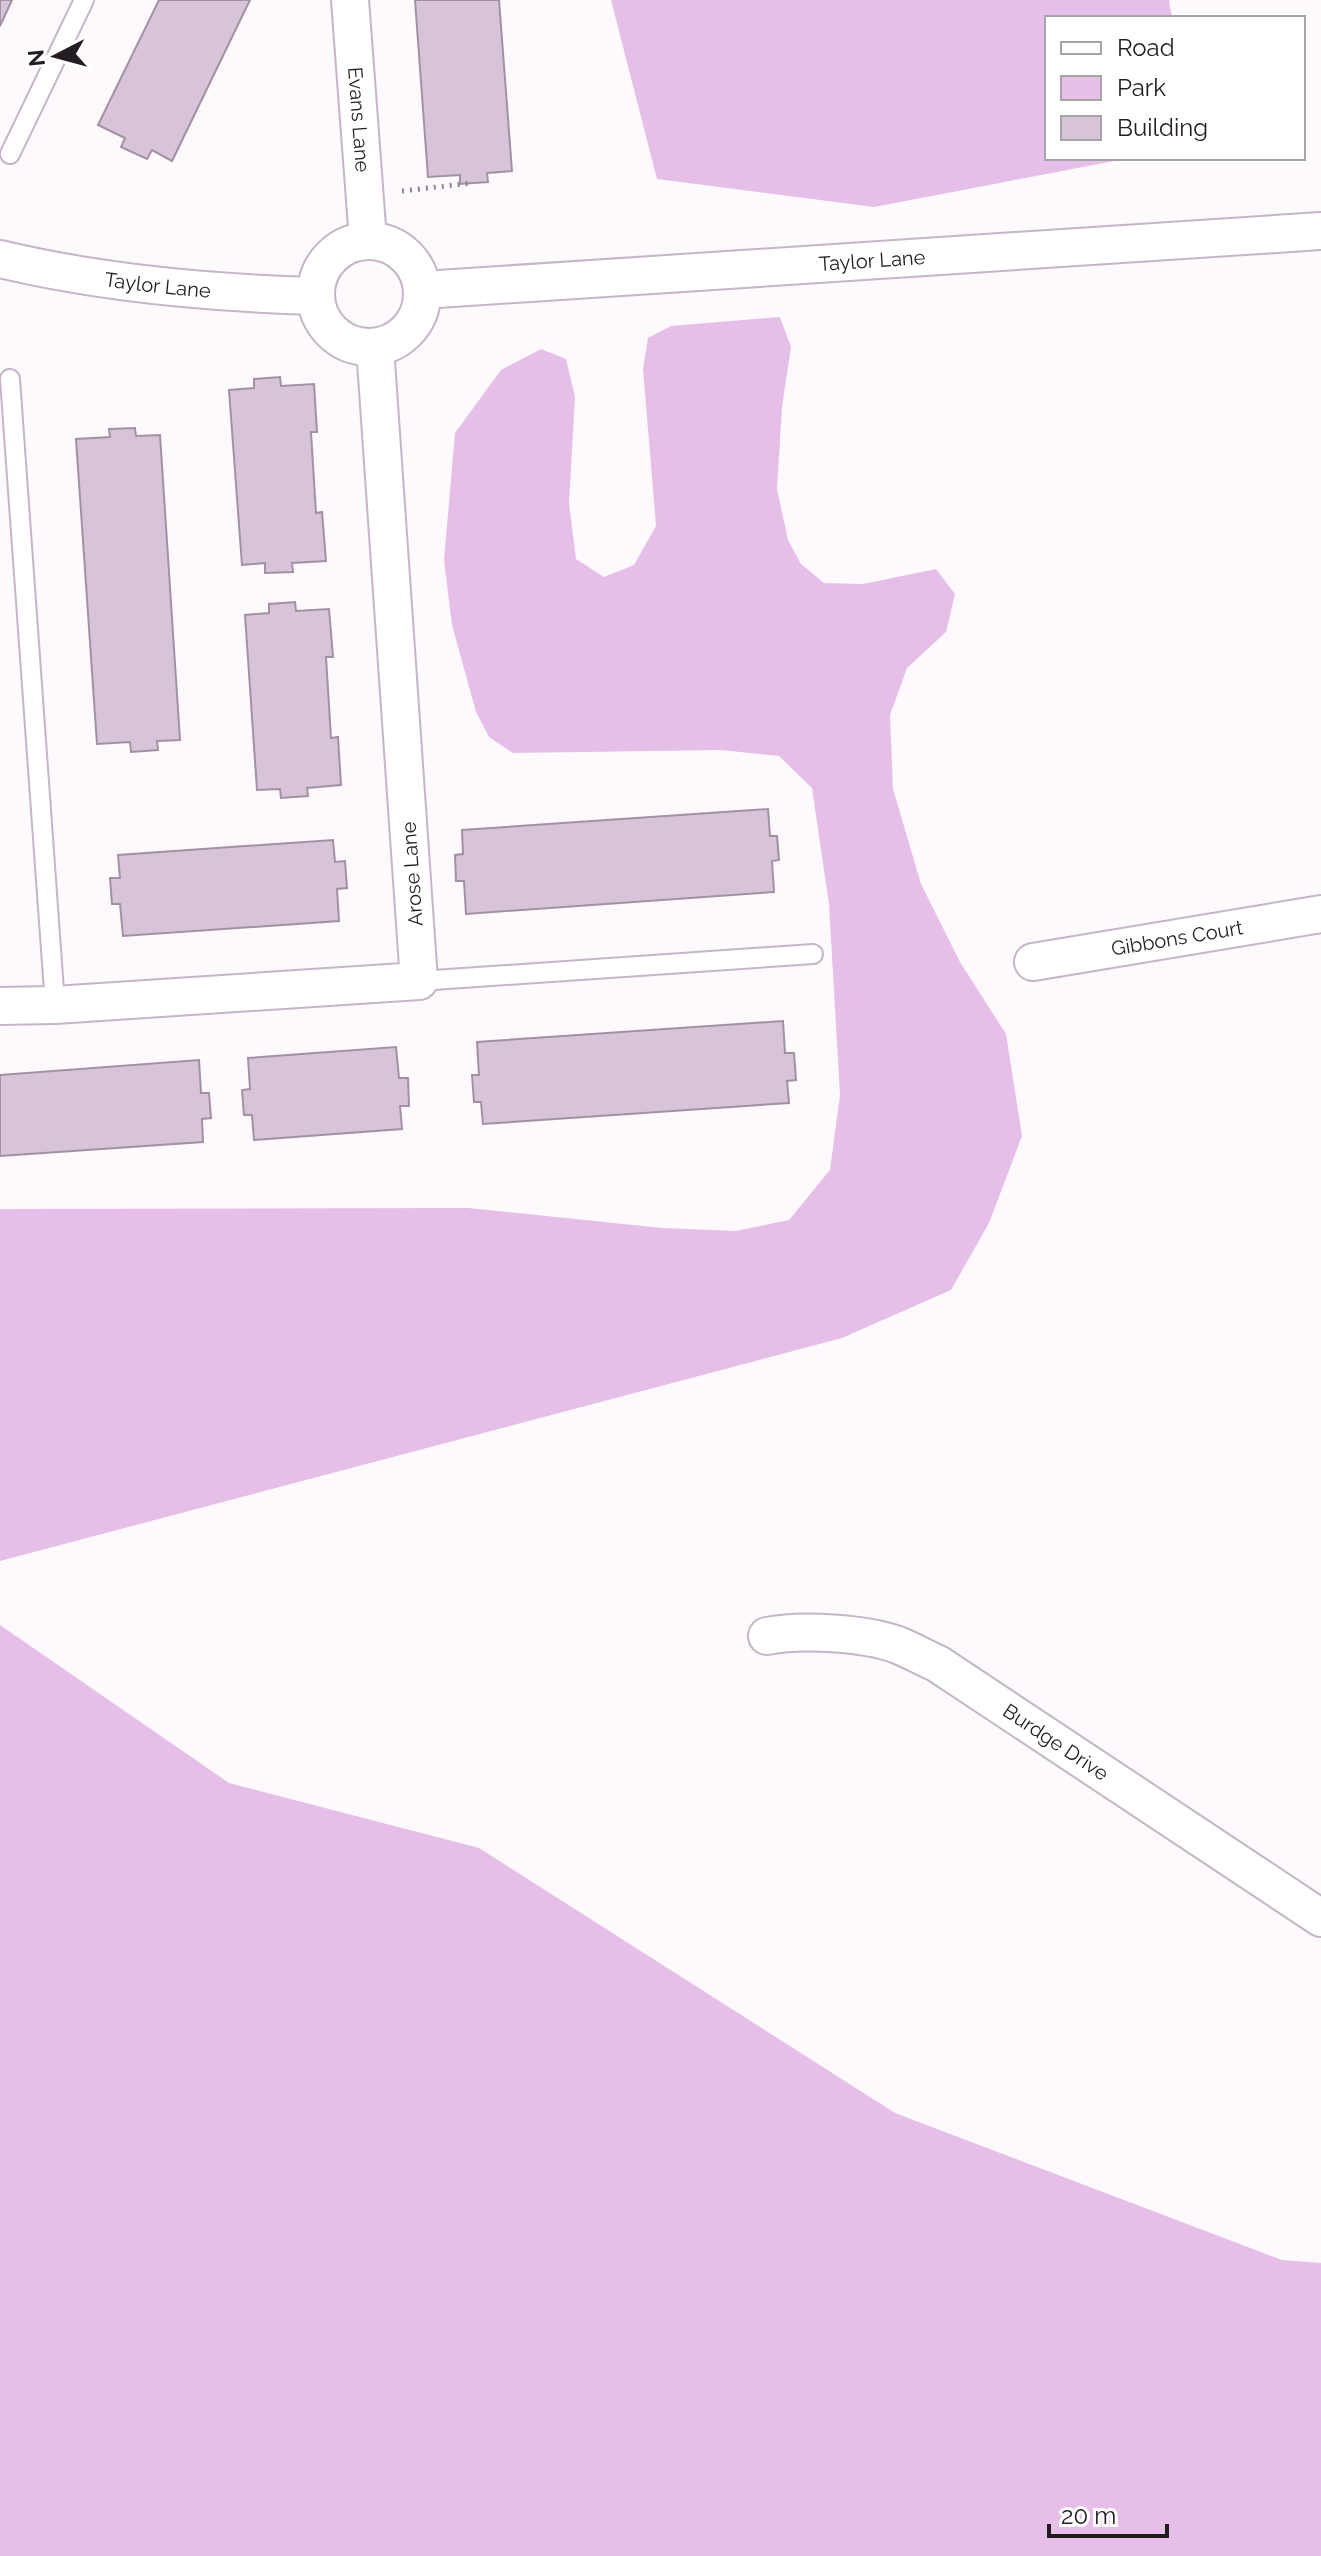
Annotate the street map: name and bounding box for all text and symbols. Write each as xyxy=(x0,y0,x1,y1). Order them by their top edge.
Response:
north arrow xyxy=(16,16,96,96)
legend xyxy=(1045,16,1305,160)
text: Road xyxy=(1117,33,1175,62)
text: N xyxy=(22,48,50,68)
street label: Evans Lane xyxy=(343,66,375,173)
text: Park xyxy=(1117,73,1166,102)
text: Building xyxy=(1117,113,1208,142)
street label: Taylor Lane xyxy=(818,245,926,276)
street label: Taylor Lane xyxy=(103,267,212,303)
street label: Arose Lane xyxy=(396,821,428,927)
street label: Gibbons Court xyxy=(1109,915,1245,961)
street label: Burdge Drive xyxy=(999,1699,1113,1786)
scale bar xyxy=(1049,2488,1167,2538)
text: 20 m xyxy=(1061,2501,1116,2530)

